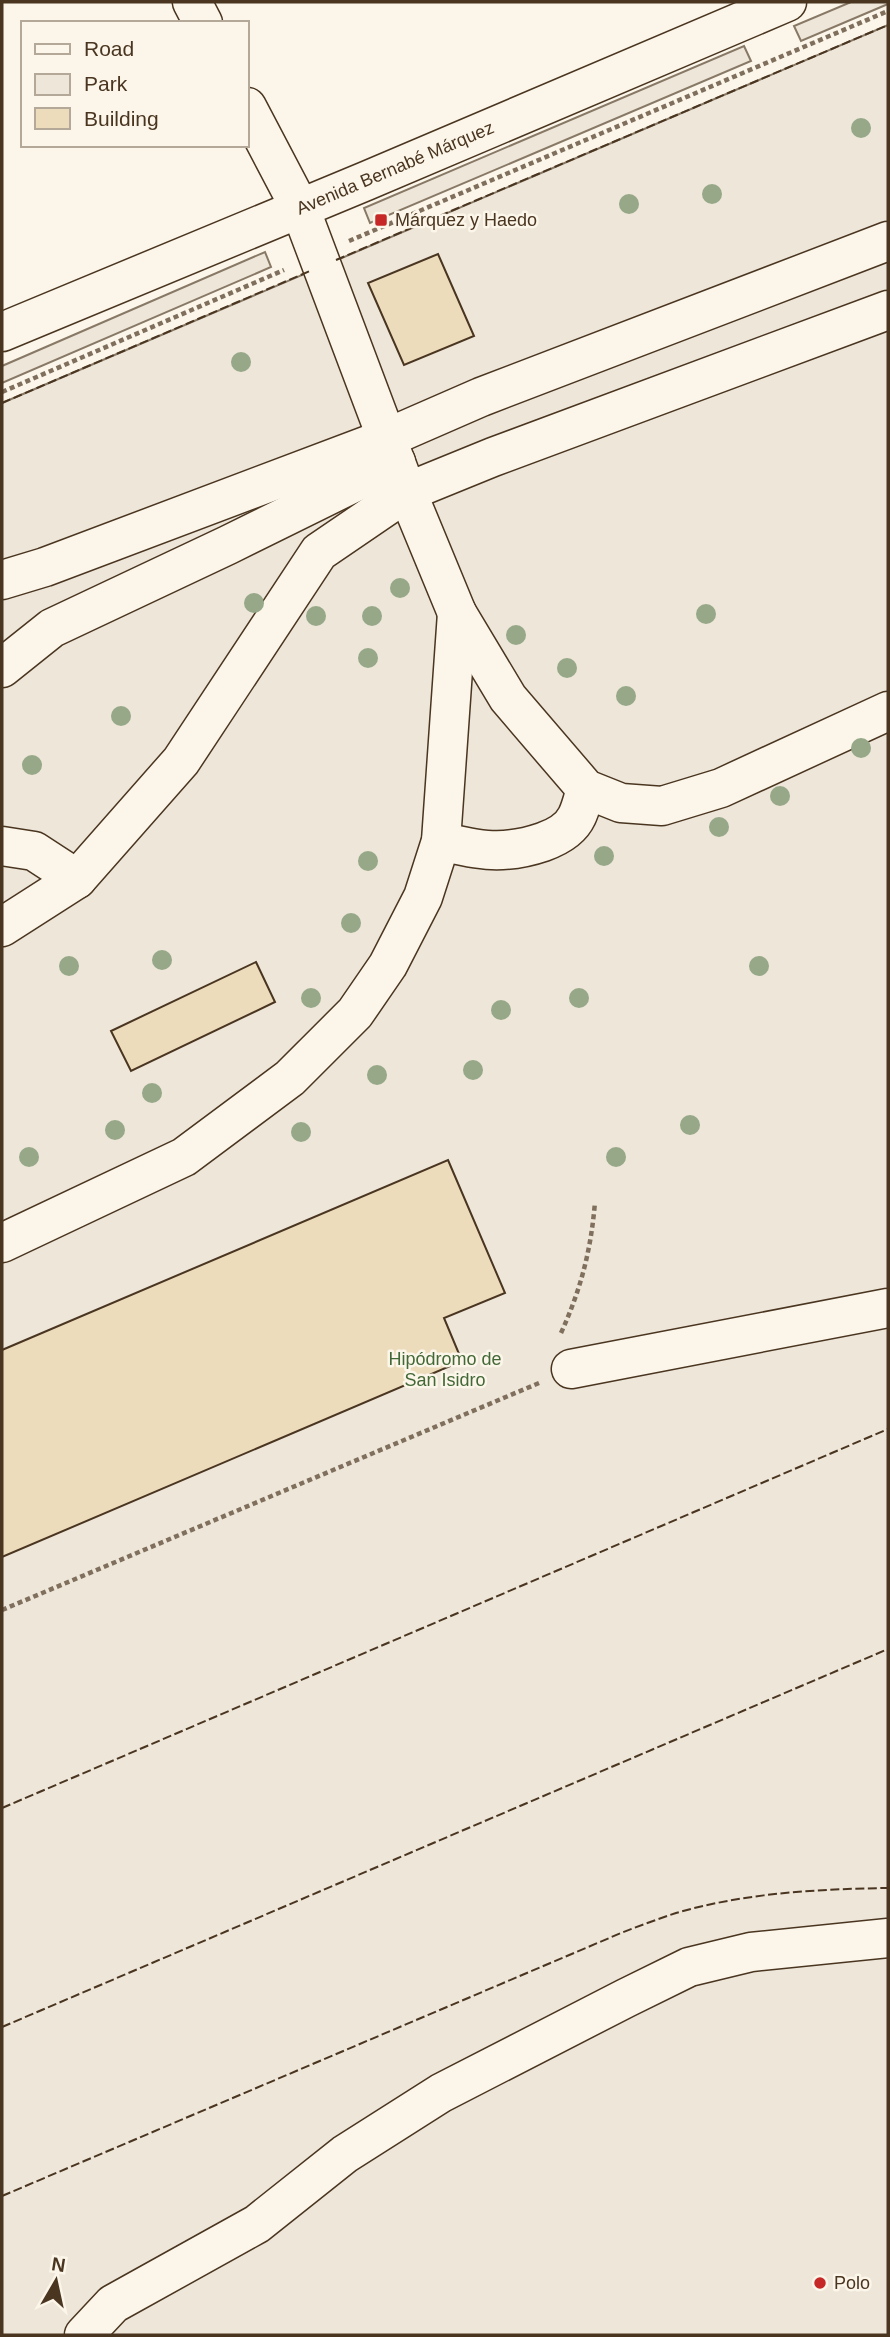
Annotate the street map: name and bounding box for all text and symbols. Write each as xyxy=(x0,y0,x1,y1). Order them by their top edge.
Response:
legend xyxy=(21,21,248,147)
text: Road xyxy=(84,37,134,60)
text: Park xyxy=(84,72,128,95)
text: Building xyxy=(84,107,159,130)
street label: Avenida Bernabé Márquez xyxy=(293,117,497,219)
place label: Márquez y Haedo xyxy=(395,210,537,230)
marker: Márquez y Haedo xyxy=(373,212,389,228)
park label: Hipódromo de San Isidro xyxy=(388,1349,502,1390)
north arrow xyxy=(21,2246,91,2316)
text: N xyxy=(50,2253,67,2276)
place label: Polo xyxy=(834,2273,870,2293)
marker: Polo xyxy=(812,2275,828,2291)

